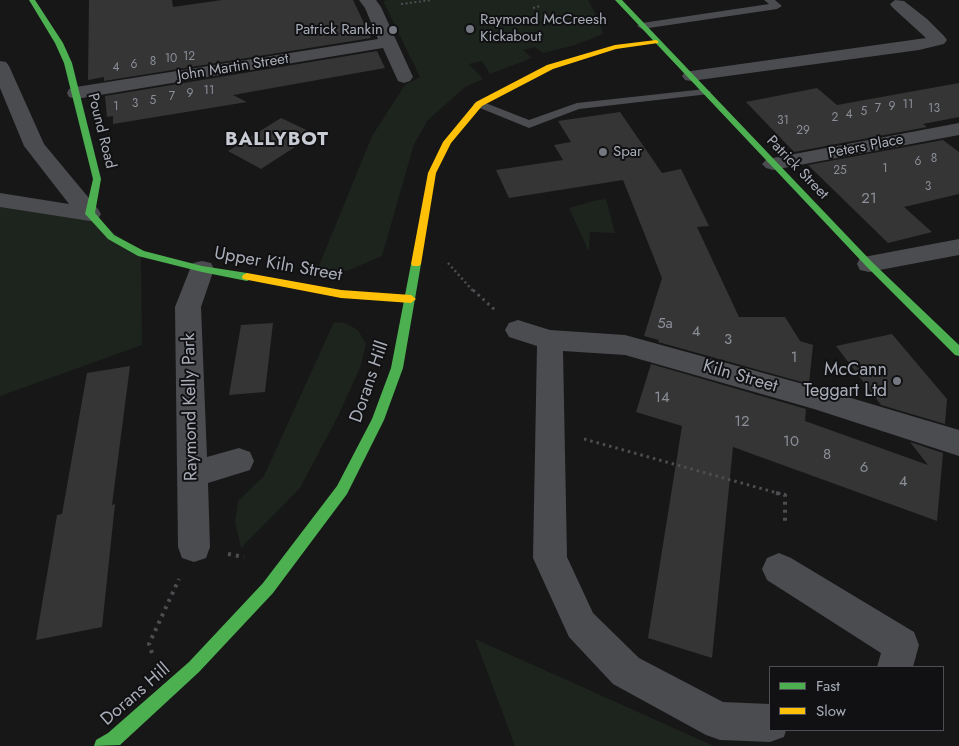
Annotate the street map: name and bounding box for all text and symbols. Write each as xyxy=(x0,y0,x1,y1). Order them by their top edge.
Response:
place label: Raymond McCreesh Kickabout xyxy=(480,11,607,46)
place label: Patrick Rankin xyxy=(295,21,383,39)
marker: Raymond McCreesh Kickabout xyxy=(464,23,476,35)
marker: Patrick Rankin xyxy=(387,24,399,36)
street label: John Martin Street xyxy=(176,50,290,86)
house number: 12 xyxy=(183,50,195,64)
house number: 10 xyxy=(165,52,177,66)
house number: 8 xyxy=(150,55,156,69)
house number: 6 xyxy=(131,58,137,72)
house number: 4 xyxy=(113,61,119,75)
house number: 11 xyxy=(204,84,214,98)
house number: 9 xyxy=(187,87,193,101)
house number: 7 xyxy=(169,90,175,104)
street label: Pound Road xyxy=(83,91,119,171)
house number: 5 xyxy=(150,94,156,108)
house number: 3 xyxy=(132,97,138,111)
house number: 11 xyxy=(903,98,913,112)
house number: 1 xyxy=(113,100,119,114)
house number: 9 xyxy=(889,100,895,114)
house number: 7 xyxy=(875,102,881,116)
house number: 13 xyxy=(928,102,940,116)
house number: 5 xyxy=(861,105,867,119)
house number: 4 xyxy=(846,108,852,122)
house number: 2 xyxy=(832,111,838,125)
house number: 31 xyxy=(777,114,789,128)
house number: 29 xyxy=(796,124,810,138)
district label: BALLYBOT xyxy=(224,129,330,151)
street label: Peters Place xyxy=(827,131,905,163)
street label: Patrick Street xyxy=(762,132,832,204)
place label: Spar xyxy=(613,143,642,161)
marker: Spar xyxy=(597,146,609,158)
house number: 8 xyxy=(931,152,937,166)
house number: 6 xyxy=(915,155,921,169)
house number: 1 xyxy=(882,162,888,176)
house number: 25 xyxy=(833,164,847,178)
house number: 3 xyxy=(925,180,931,194)
house number: 21 xyxy=(861,190,877,208)
street label: Upper Kiln Street xyxy=(212,243,344,287)
house number: 5a xyxy=(657,315,673,333)
house number: 4 xyxy=(692,323,700,341)
house number: 3 xyxy=(724,331,732,349)
street label: Raymond Kelly Park xyxy=(179,333,203,481)
street label: Dorans Hill xyxy=(346,338,394,426)
house number: 1 xyxy=(791,349,797,367)
street label: Kiln Street xyxy=(700,356,780,398)
place label: McCann Teggart Ltd xyxy=(803,360,887,402)
marker: McCann Teggart Ltd xyxy=(891,375,903,387)
house number: 14 xyxy=(654,389,670,407)
house number: 12 xyxy=(734,413,750,431)
house number: 10 xyxy=(783,433,799,451)
house number: 8 xyxy=(823,446,831,464)
house number: 6 xyxy=(860,459,868,477)
house number: 4 xyxy=(899,473,907,491)
street label: Dorans Hill xyxy=(97,659,175,731)
legend xyxy=(769,666,944,731)
text: Fast xyxy=(816,675,840,697)
text: Slow xyxy=(816,700,846,722)

